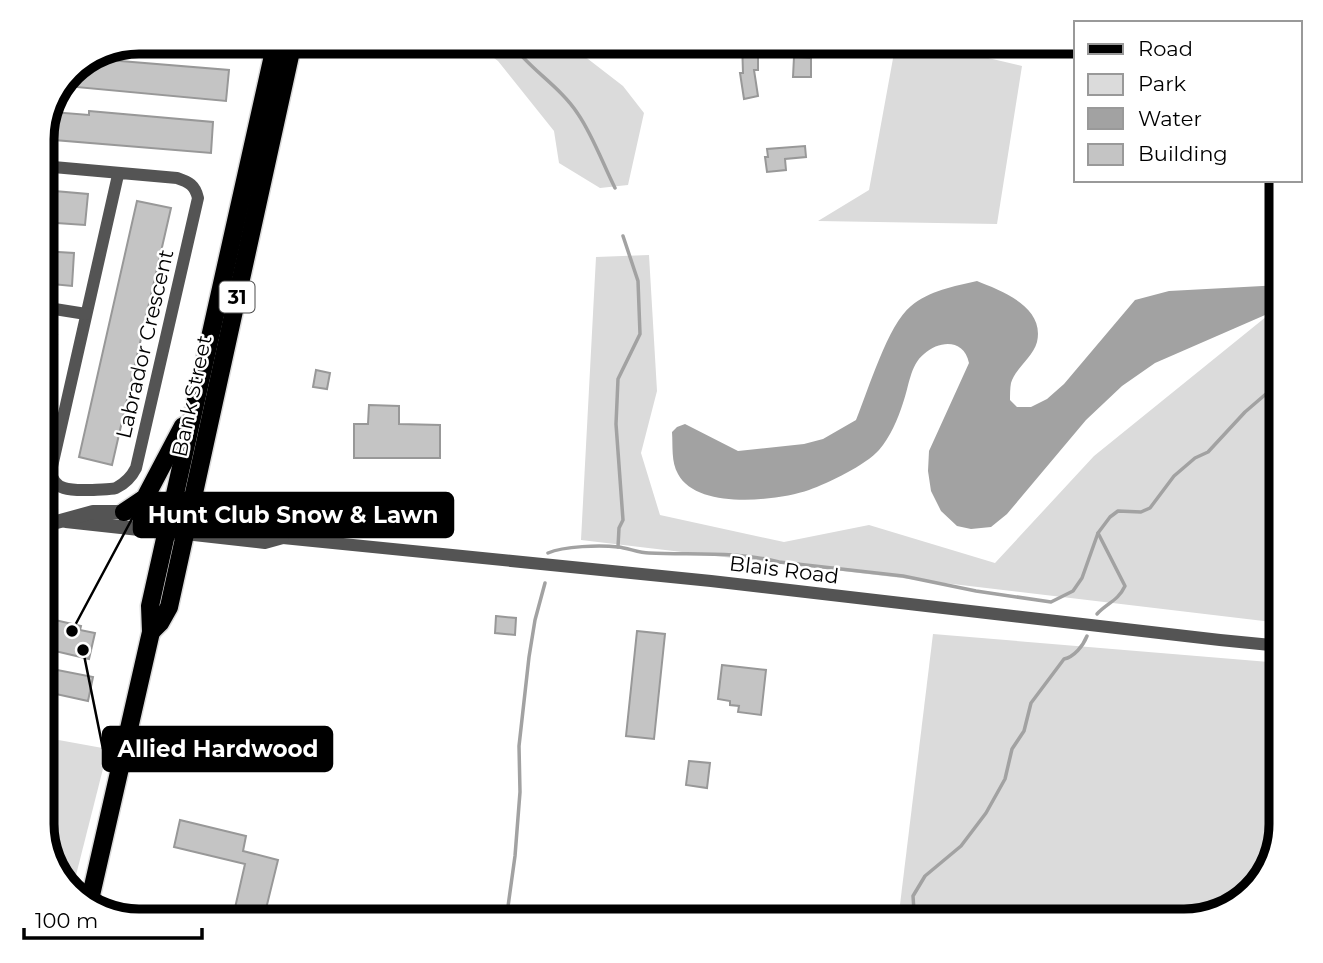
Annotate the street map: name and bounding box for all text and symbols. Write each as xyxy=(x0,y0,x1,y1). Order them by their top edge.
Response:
legend xyxy=(1074,21,1302,182)
text: Road xyxy=(1138,36,1193,61)
text: Park xyxy=(1138,71,1186,96)
text: Water xyxy=(1138,106,1202,131)
text: Building xyxy=(1138,141,1228,166)
street label: Labrador Crescent xyxy=(111,247,178,441)
road number: 31 xyxy=(219,282,254,312)
street label: Bank Street xyxy=(166,333,217,459)
callout: Hunt Club Snow & Lawn xyxy=(134,493,453,537)
text: Hunt Club Snow & Lawn xyxy=(148,501,438,529)
street label: Blais Road xyxy=(728,550,840,589)
callout: Allied Hardwood xyxy=(103,727,332,771)
text: Allied Hardwood xyxy=(117,735,318,763)
scale bar xyxy=(24,897,203,941)
text: 100 m xyxy=(35,908,98,933)

